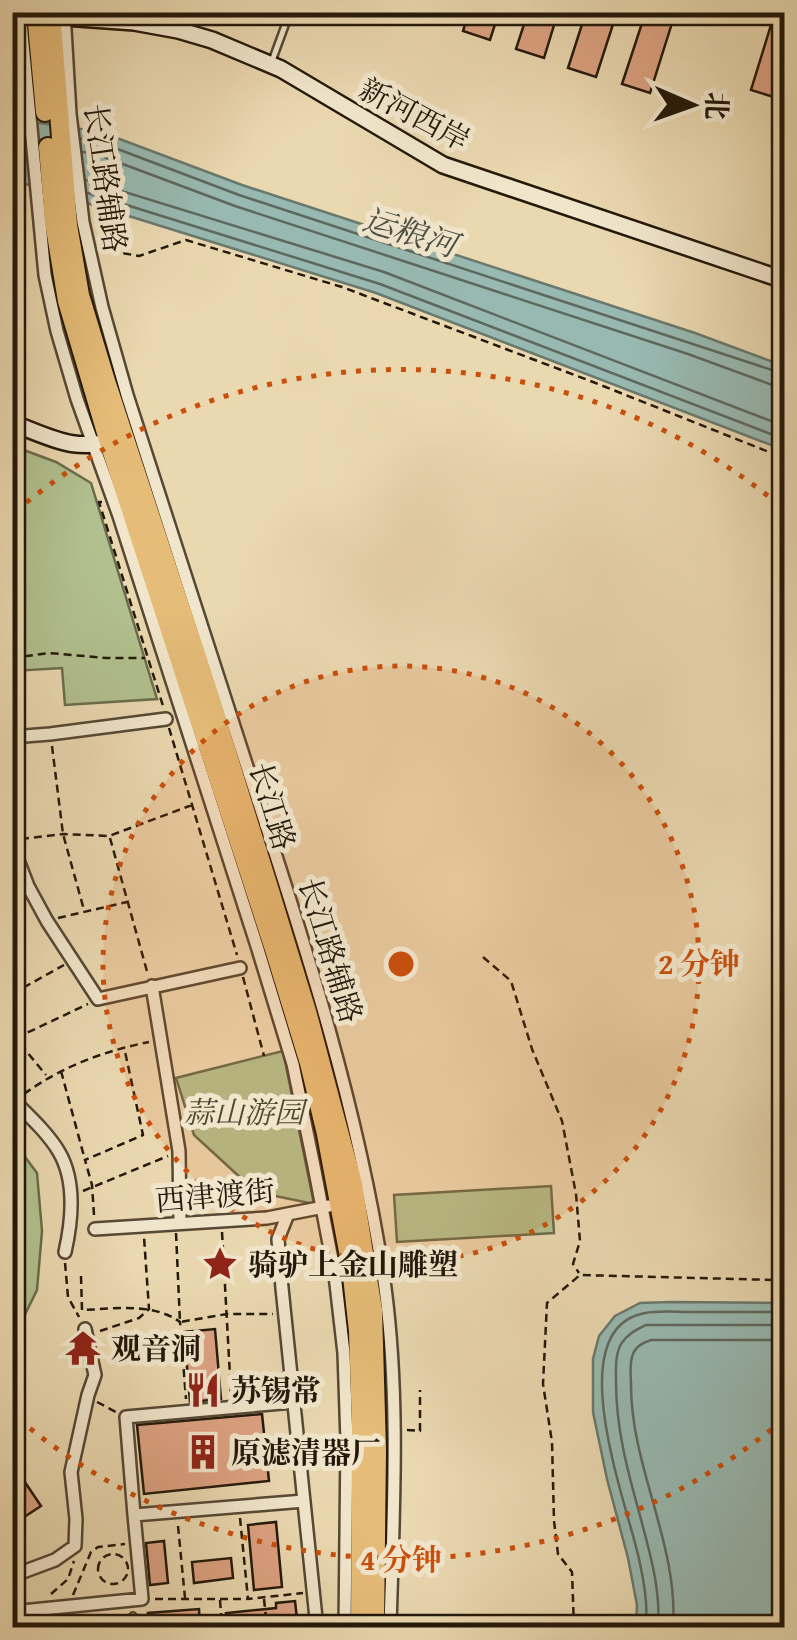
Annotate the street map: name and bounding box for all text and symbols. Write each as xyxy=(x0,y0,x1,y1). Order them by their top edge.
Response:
north arrow xyxy=(642,55,742,155)
street label: 新河西岸 xyxy=(352,66,478,162)
text: 北 xyxy=(697,91,738,121)
street label: 长江路辅路 xyxy=(74,101,138,255)
water label: 运粮河 xyxy=(357,195,468,270)
street label: 长江路 xyxy=(239,757,307,855)
street label: 长江路辅路 xyxy=(288,872,374,1028)
text: 2 分钟 xyxy=(658,941,740,985)
centre of rings xyxy=(383,946,419,982)
park label: 蒜山游园 xyxy=(184,1090,308,1134)
street label: 西津渡街 xyxy=(153,1168,277,1222)
place label: 骑驴上金山雕塑 xyxy=(248,1242,458,1286)
place icon: 骑驴上金山雕塑 xyxy=(201,1245,239,1283)
place label: 观音洞 xyxy=(111,1326,201,1370)
temple icon: 观音洞 xyxy=(64,1329,102,1367)
place label: 苏锡常 xyxy=(231,1368,321,1412)
restaurant icon: 苏锡常 xyxy=(184,1371,222,1409)
place label: 原滤清器厂 xyxy=(231,1430,381,1474)
building icon: 原滤清器厂 xyxy=(184,1433,222,1471)
text: 4 分钟 xyxy=(360,1537,442,1581)

